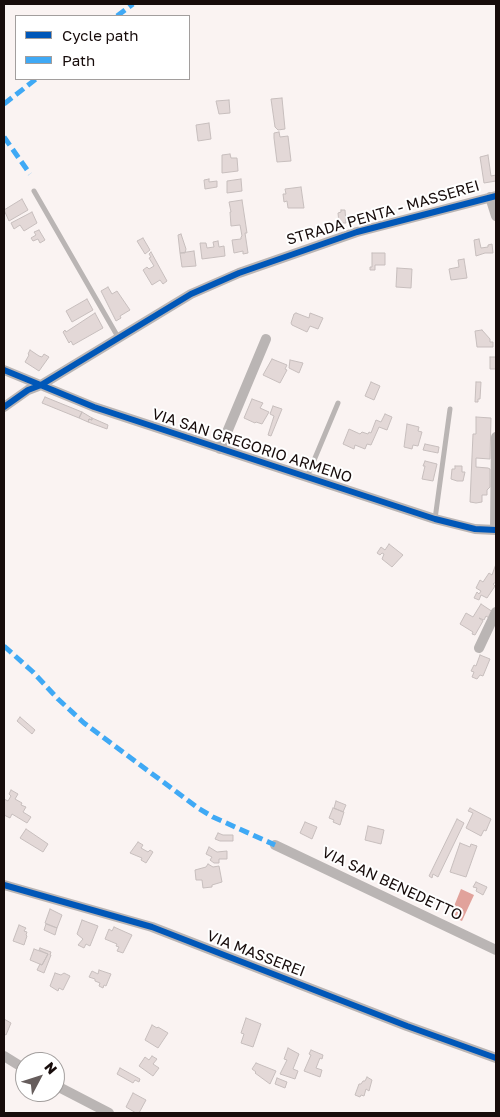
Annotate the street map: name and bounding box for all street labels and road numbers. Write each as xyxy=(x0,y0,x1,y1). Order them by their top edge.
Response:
street label: STRADA PENTA - MASSEREI xyxy=(284,177,482,249)
street label: VIA SAN GREGORIO ARMENO xyxy=(150,405,354,487)
street label: VIA SAN BENEDETTO xyxy=(319,844,465,924)
street label: VIA MASSEREI xyxy=(204,927,308,981)

